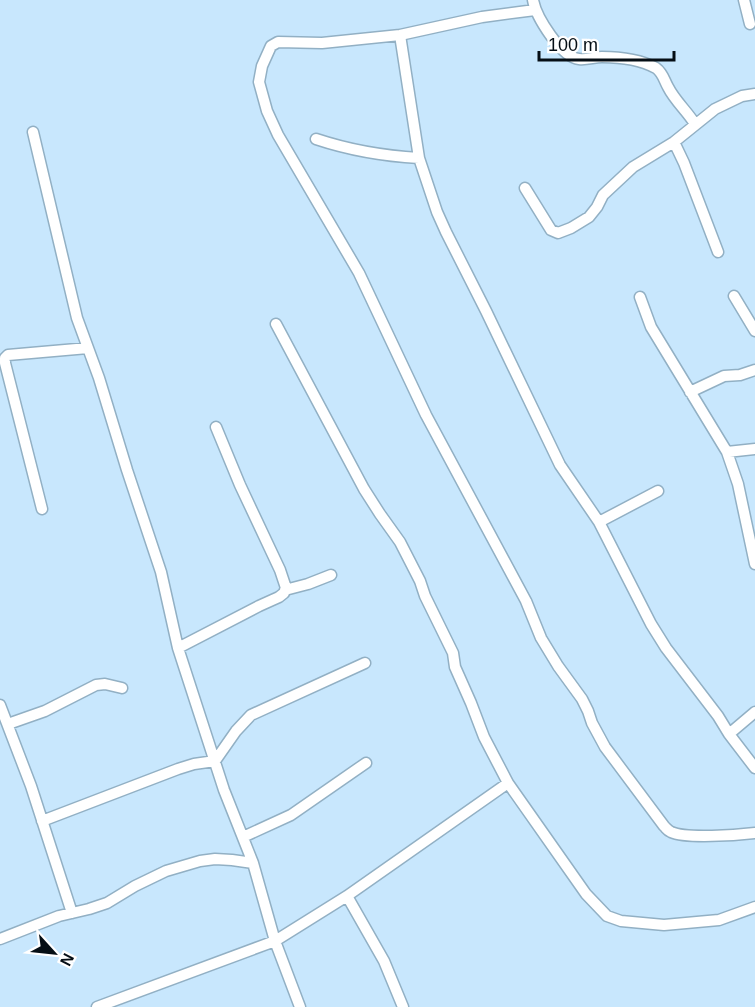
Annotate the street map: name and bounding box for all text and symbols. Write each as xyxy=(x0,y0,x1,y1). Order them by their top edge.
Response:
scale bar xyxy=(539,24,674,62)
text: 100 m xyxy=(548,35,598,55)
north arrow xyxy=(24,923,84,983)
text: N xyxy=(57,951,77,969)

